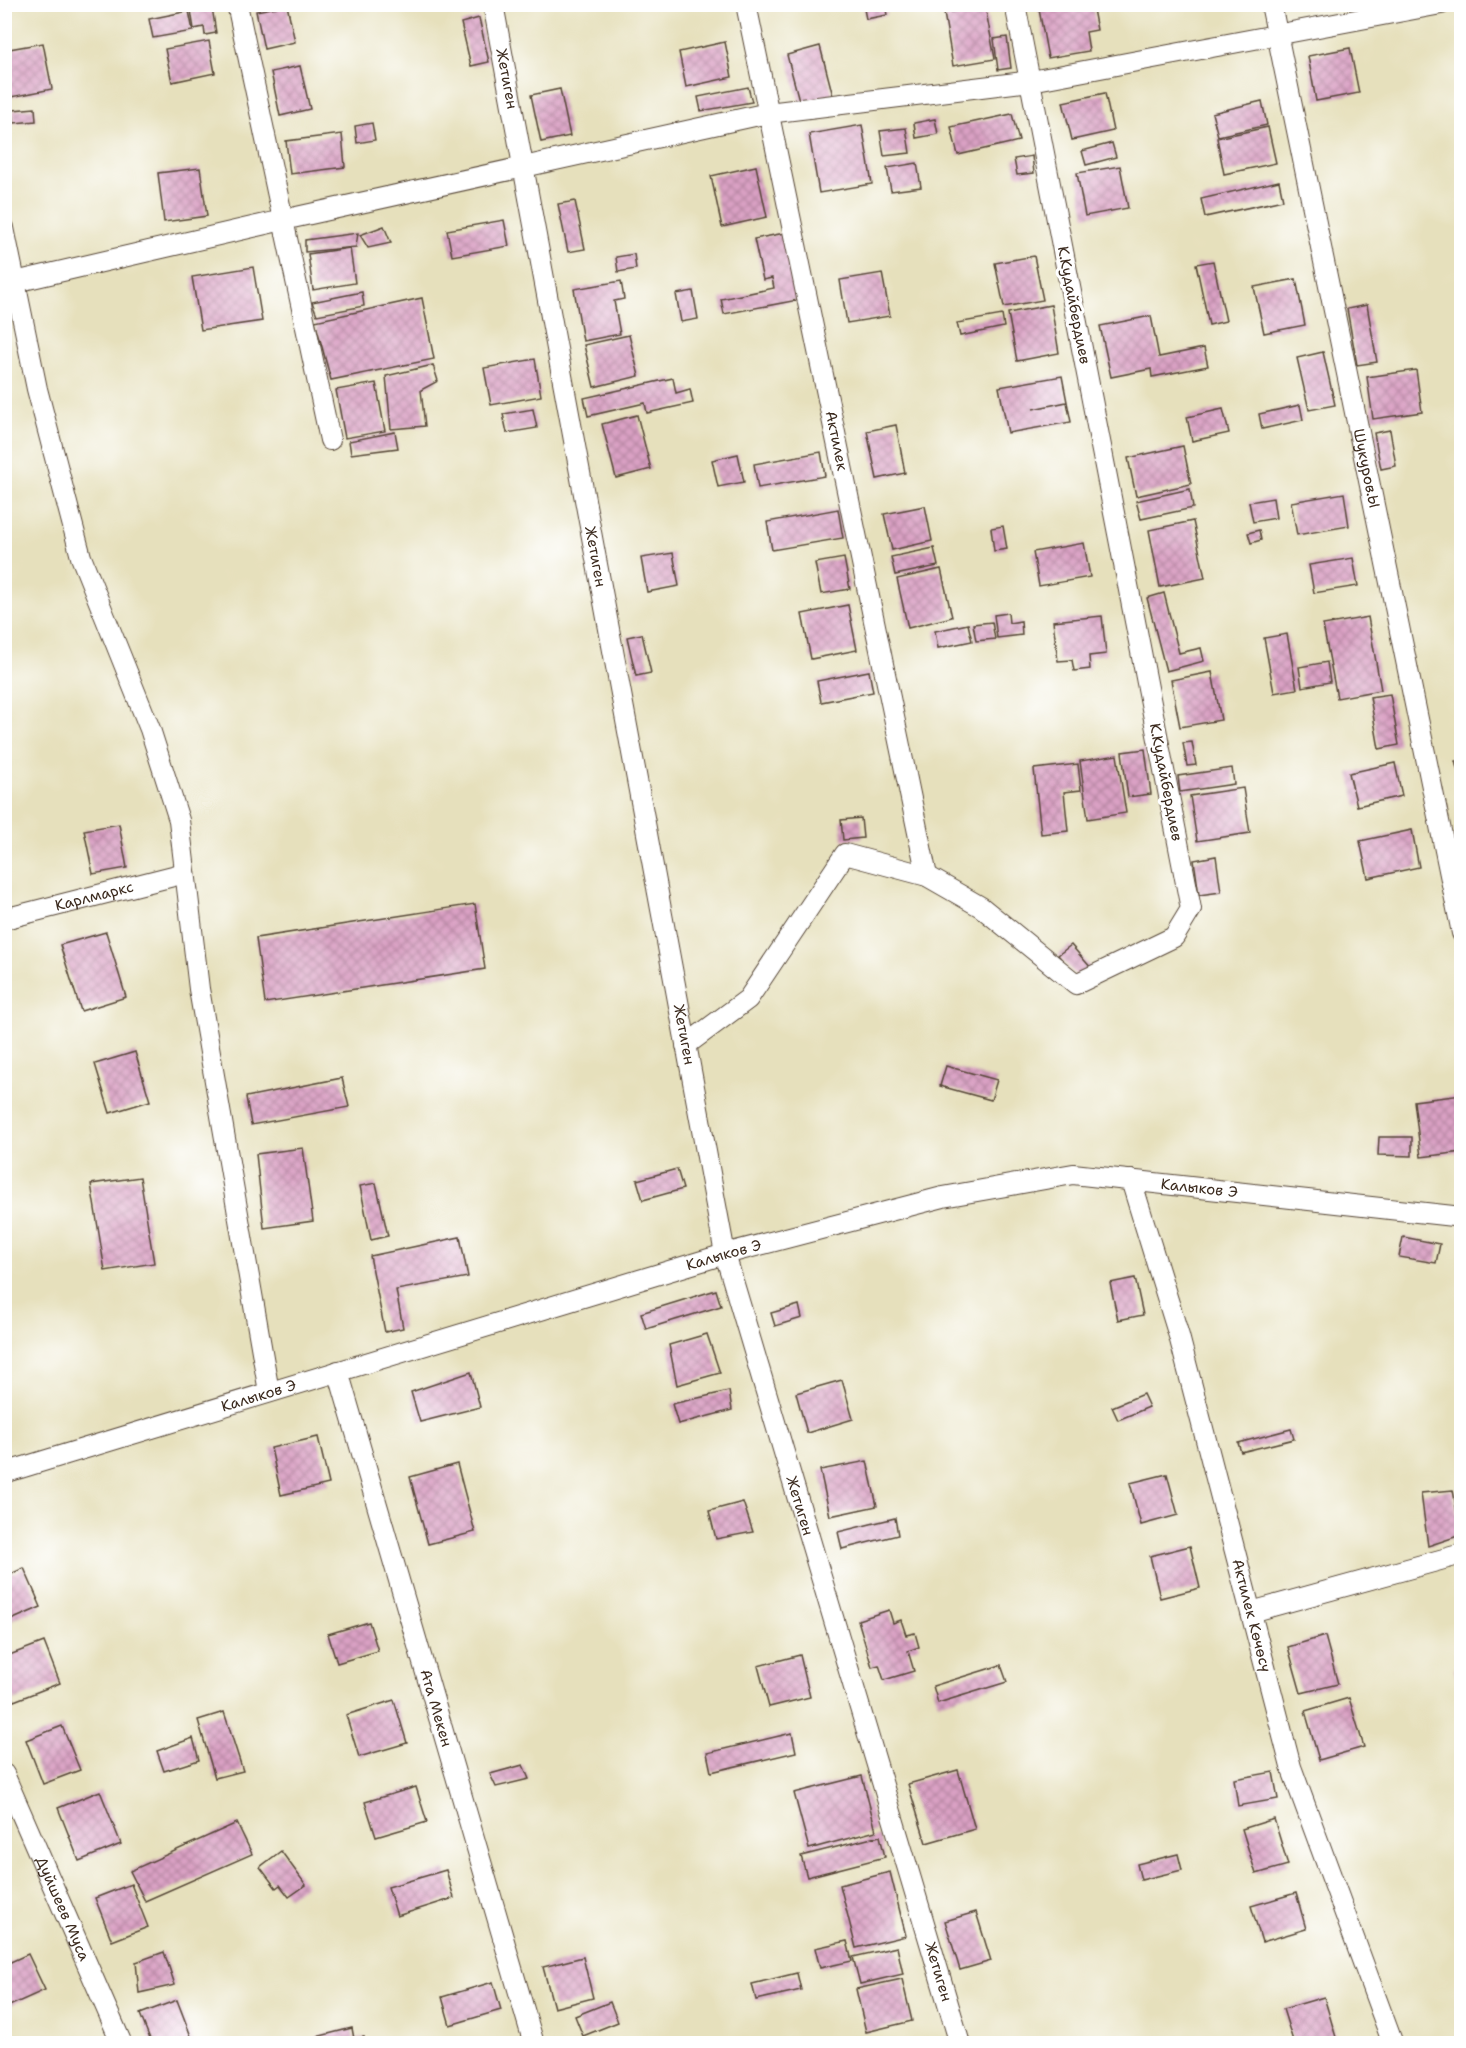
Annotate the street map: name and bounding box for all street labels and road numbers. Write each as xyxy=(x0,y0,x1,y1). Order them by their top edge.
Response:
street label: Жетиген xyxy=(491,47,522,111)
street label: К.Кудайбердиев xyxy=(1053,244,1095,366)
street label: Актилек xyxy=(821,409,853,472)
street label: Шукуров.Ы xyxy=(1349,427,1384,510)
street label: Жетиген xyxy=(580,525,611,588)
street label: К.Кудайбердиев xyxy=(1145,721,1187,843)
street label: Карлмаркс xyxy=(53,877,135,916)
street label: Жетиген xyxy=(669,1002,700,1066)
street label: Калыков Э xyxy=(1160,1174,1239,1202)
street label: Калыков Э xyxy=(684,1235,764,1275)
street label: Калыков Э xyxy=(219,1375,299,1417)
street label: Жетиген xyxy=(782,1474,818,1538)
street label: Актилек Көчөсү xyxy=(1227,1557,1276,1674)
street label: Ата Мекен xyxy=(415,1667,457,1749)
street label: Дуйшеев Муса xyxy=(31,1853,95,1965)
street label: Жетиген xyxy=(920,1939,957,2004)

